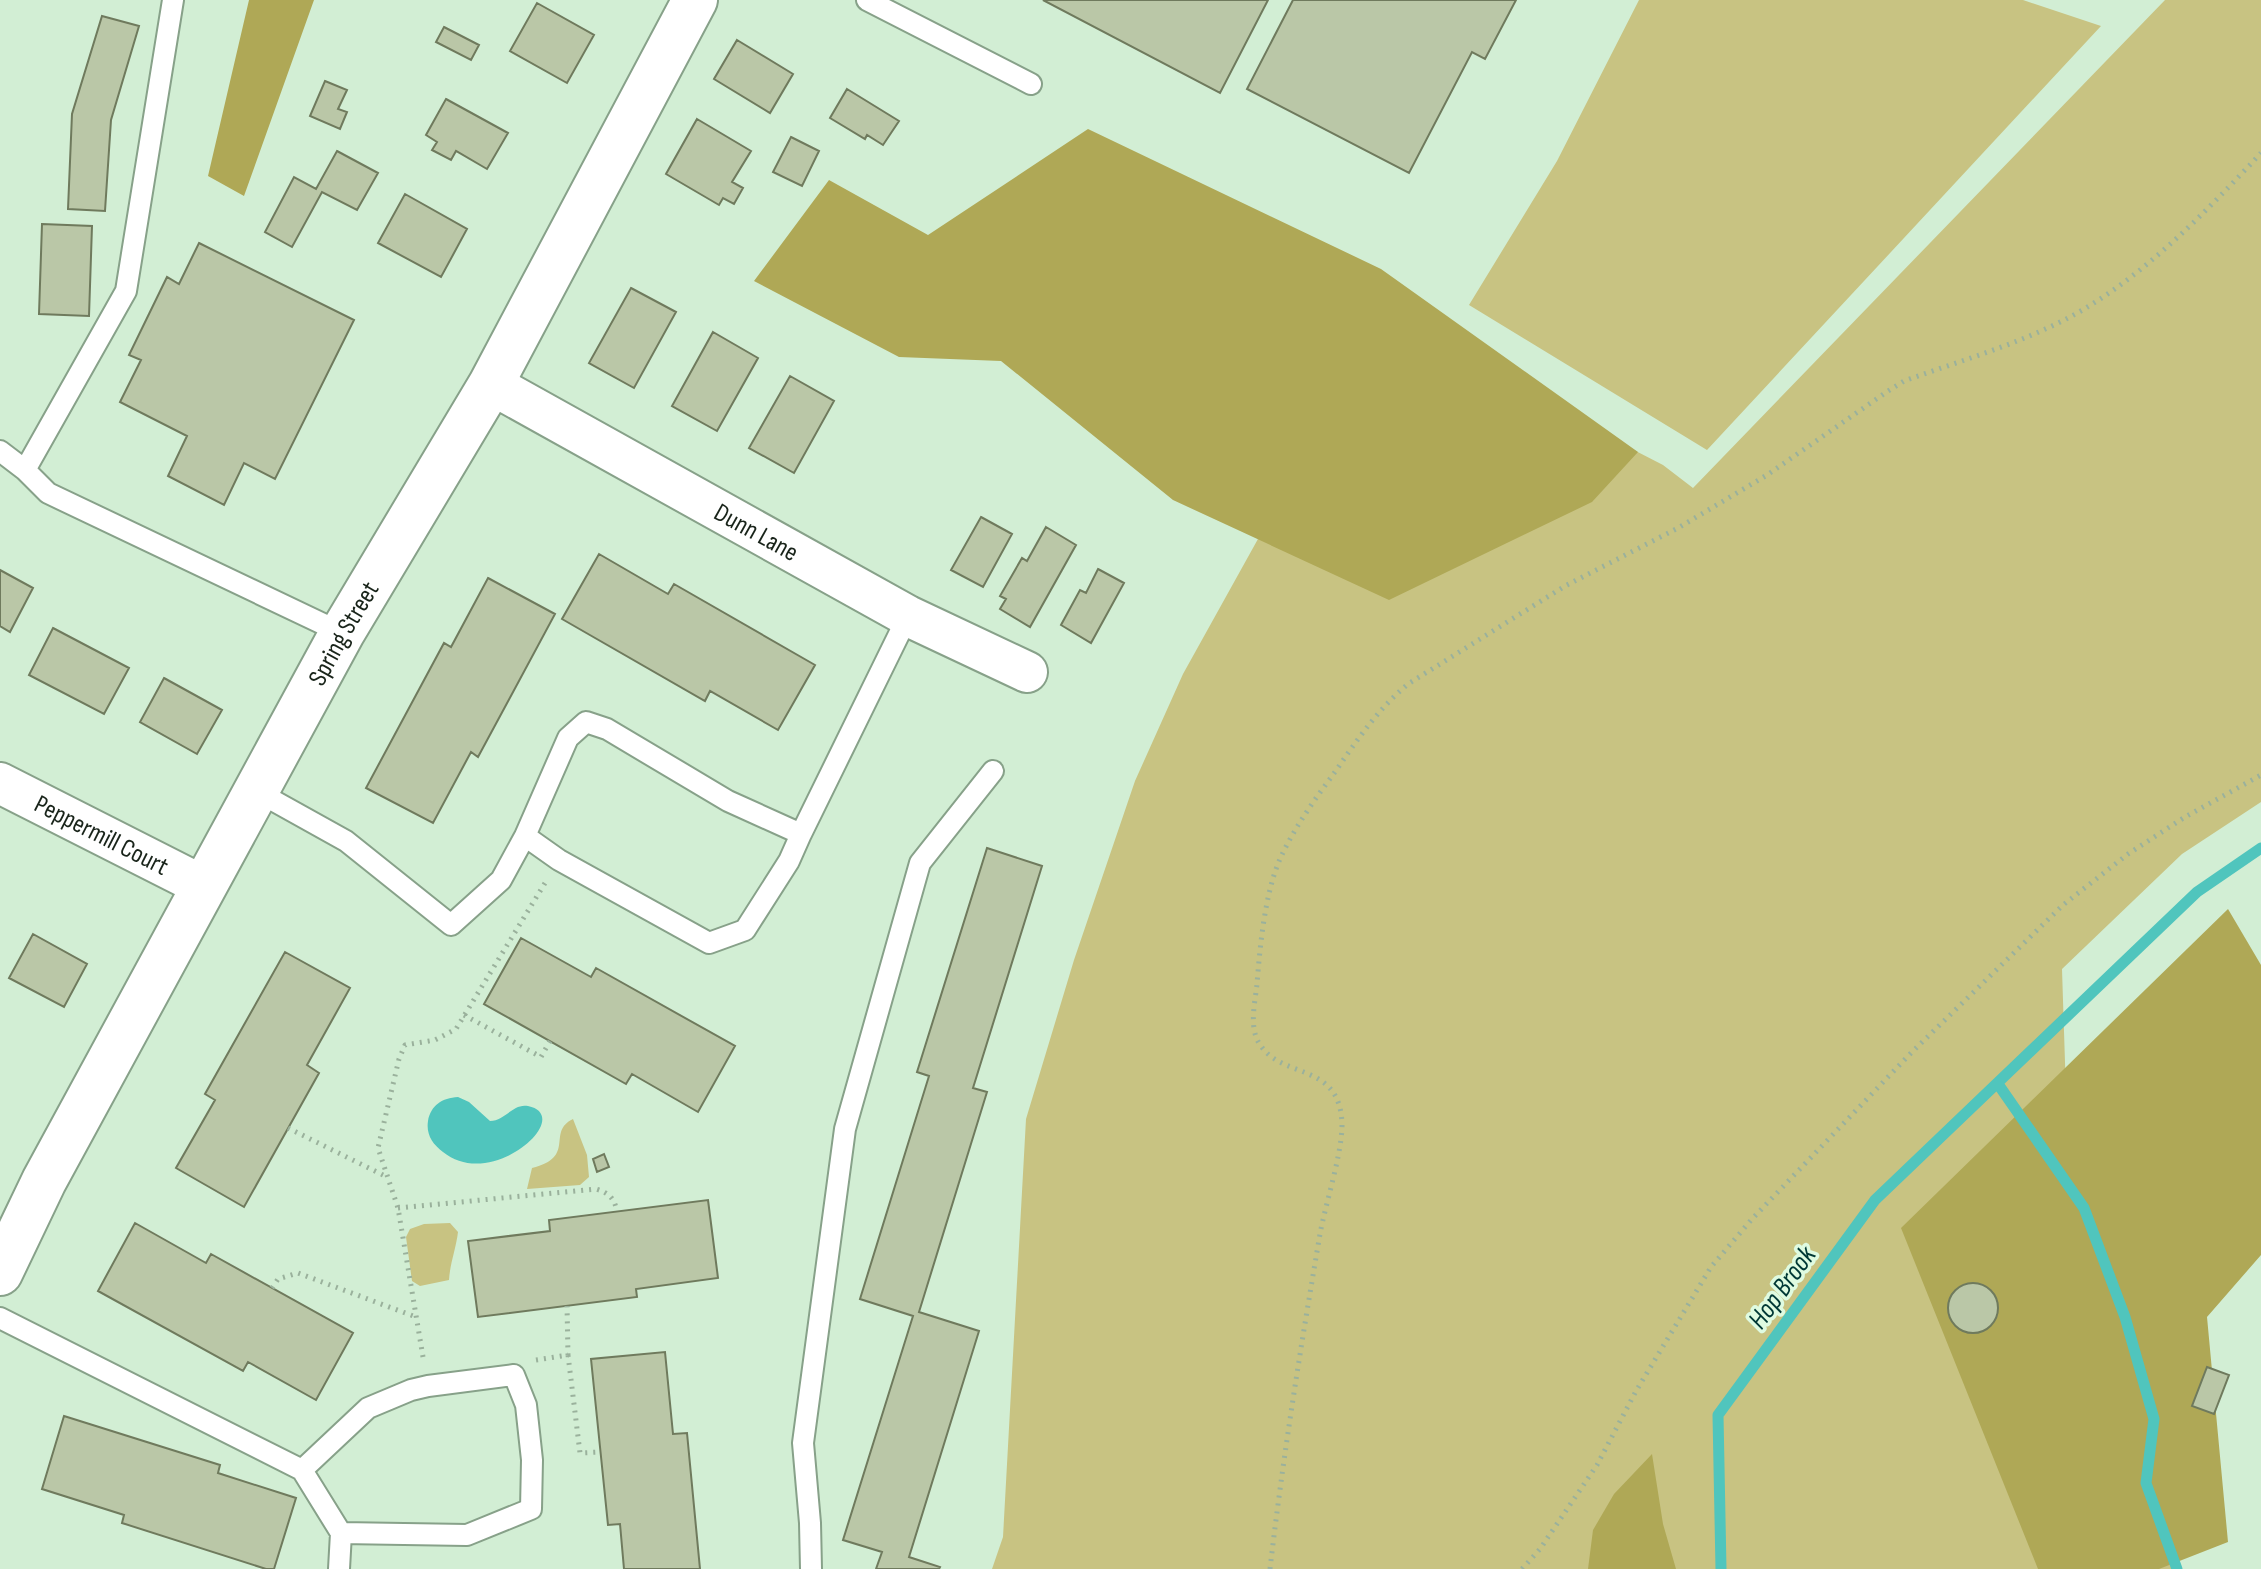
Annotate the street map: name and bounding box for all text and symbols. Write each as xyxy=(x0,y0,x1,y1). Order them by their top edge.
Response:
street label: Dunn Lane xyxy=(708,497,803,569)
street label: Spring Street xyxy=(302,576,386,691)
street label: Peppermill Court xyxy=(29,789,173,883)
water label: Hop Brook xyxy=(1741,1239,1824,1336)

